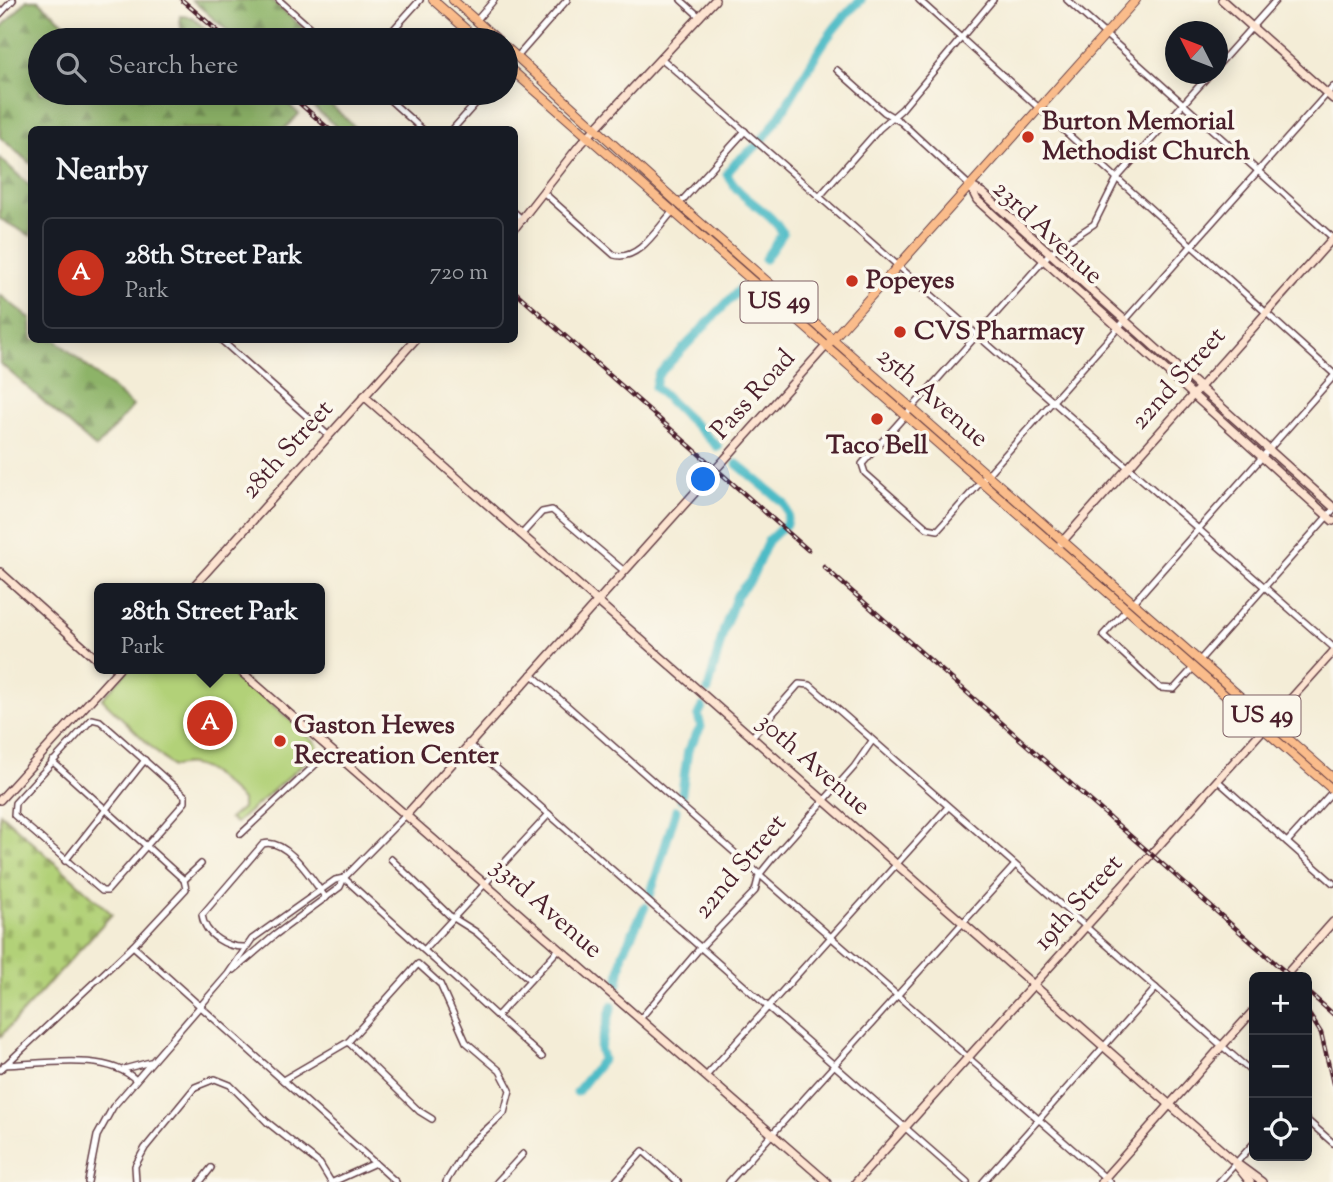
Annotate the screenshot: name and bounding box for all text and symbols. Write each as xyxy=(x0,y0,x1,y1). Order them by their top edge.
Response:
north arrow xyxy=(1165,21,1228,84)
search box xyxy=(28,28,518,105)
icon: search xyxy=(52,48,90,86)
text: Search here xyxy=(108,48,238,85)
place label: Burton Memorial Methodist Church xyxy=(1042,104,1251,171)
marker: Burton Memorial Methodist Church xyxy=(1020,129,1036,145)
text: Nearby xyxy=(56,150,148,193)
street label: 23rd Avenue xyxy=(983,172,1111,294)
text: 28th Street Park xyxy=(125,238,302,275)
text: A xyxy=(72,257,90,290)
text: 720 m xyxy=(430,257,488,290)
place label: Popeyes xyxy=(866,263,954,300)
marker: Popeyes xyxy=(844,273,860,289)
text: Park xyxy=(125,275,169,308)
road number: US 49 xyxy=(740,282,818,323)
place label: CVS Pharmacy xyxy=(914,314,1085,351)
street label: 22nd Street xyxy=(1123,319,1235,438)
marker: CVS Pharmacy xyxy=(892,324,908,340)
street label: 25th Avenue xyxy=(868,339,996,457)
street label: Pass Road xyxy=(703,341,805,449)
street label: 28th Street xyxy=(233,392,343,508)
marker: Taco Bell xyxy=(869,411,885,427)
place label: Taco Bell xyxy=(826,428,929,465)
your location xyxy=(686,462,720,496)
popup xyxy=(94,583,325,674)
text: 28th Street Park xyxy=(121,594,298,631)
text: Park xyxy=(121,631,165,664)
road number: US 49 xyxy=(1224,696,1300,736)
pin: A xyxy=(187,697,233,749)
street label: 30th Avenue xyxy=(748,705,878,825)
place label: Gaston Hewes Recreation Center xyxy=(294,708,499,775)
marker: Gaston Hewes Recreation Center xyxy=(272,733,288,749)
street label: 22nd Street xyxy=(686,806,796,927)
street label: 19th Street xyxy=(1026,847,1132,959)
street label: 33rd Avenue xyxy=(482,850,610,968)
map controls xyxy=(1249,972,1312,1161)
button: + xyxy=(1249,972,1312,1035)
button: − xyxy=(1249,1035,1312,1098)
button: locate xyxy=(1249,1098,1312,1161)

